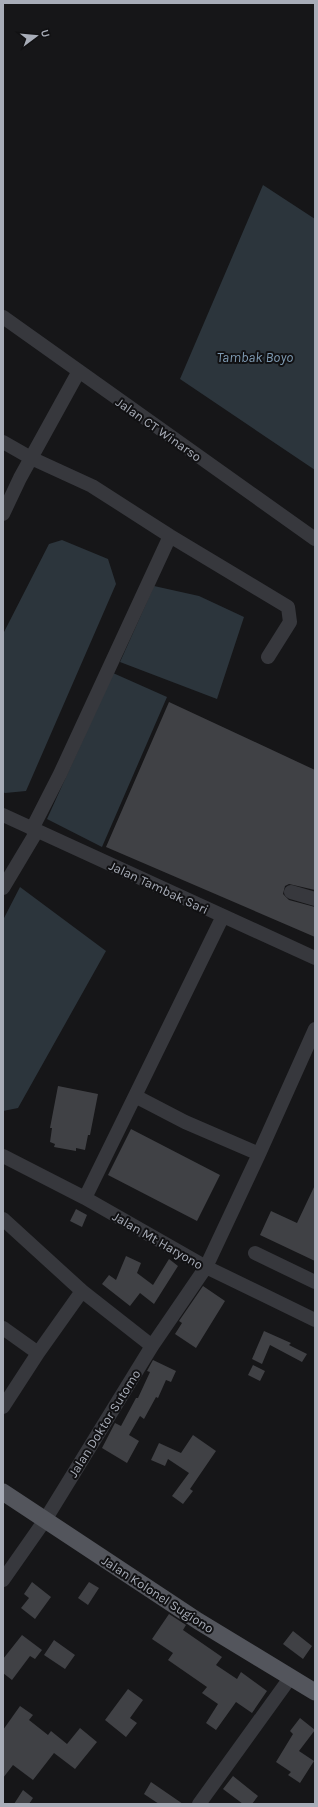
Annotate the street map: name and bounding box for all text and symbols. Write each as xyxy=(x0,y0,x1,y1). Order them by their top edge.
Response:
north arrow xyxy=(16,16,56,56)
text: U xyxy=(38,28,52,39)
water label: Tambak Boyo xyxy=(217,349,293,366)
street label: Jalan CT Winarso xyxy=(113,394,204,464)
street label: Jalan Tambak Sari xyxy=(107,858,211,917)
street label: Jalan Mt Haryono xyxy=(110,1208,206,1272)
street label: Jalan Doktor Sutomo xyxy=(65,1367,144,1480)
street label: Jalan Kolonel Sugiono xyxy=(99,1553,216,1636)

